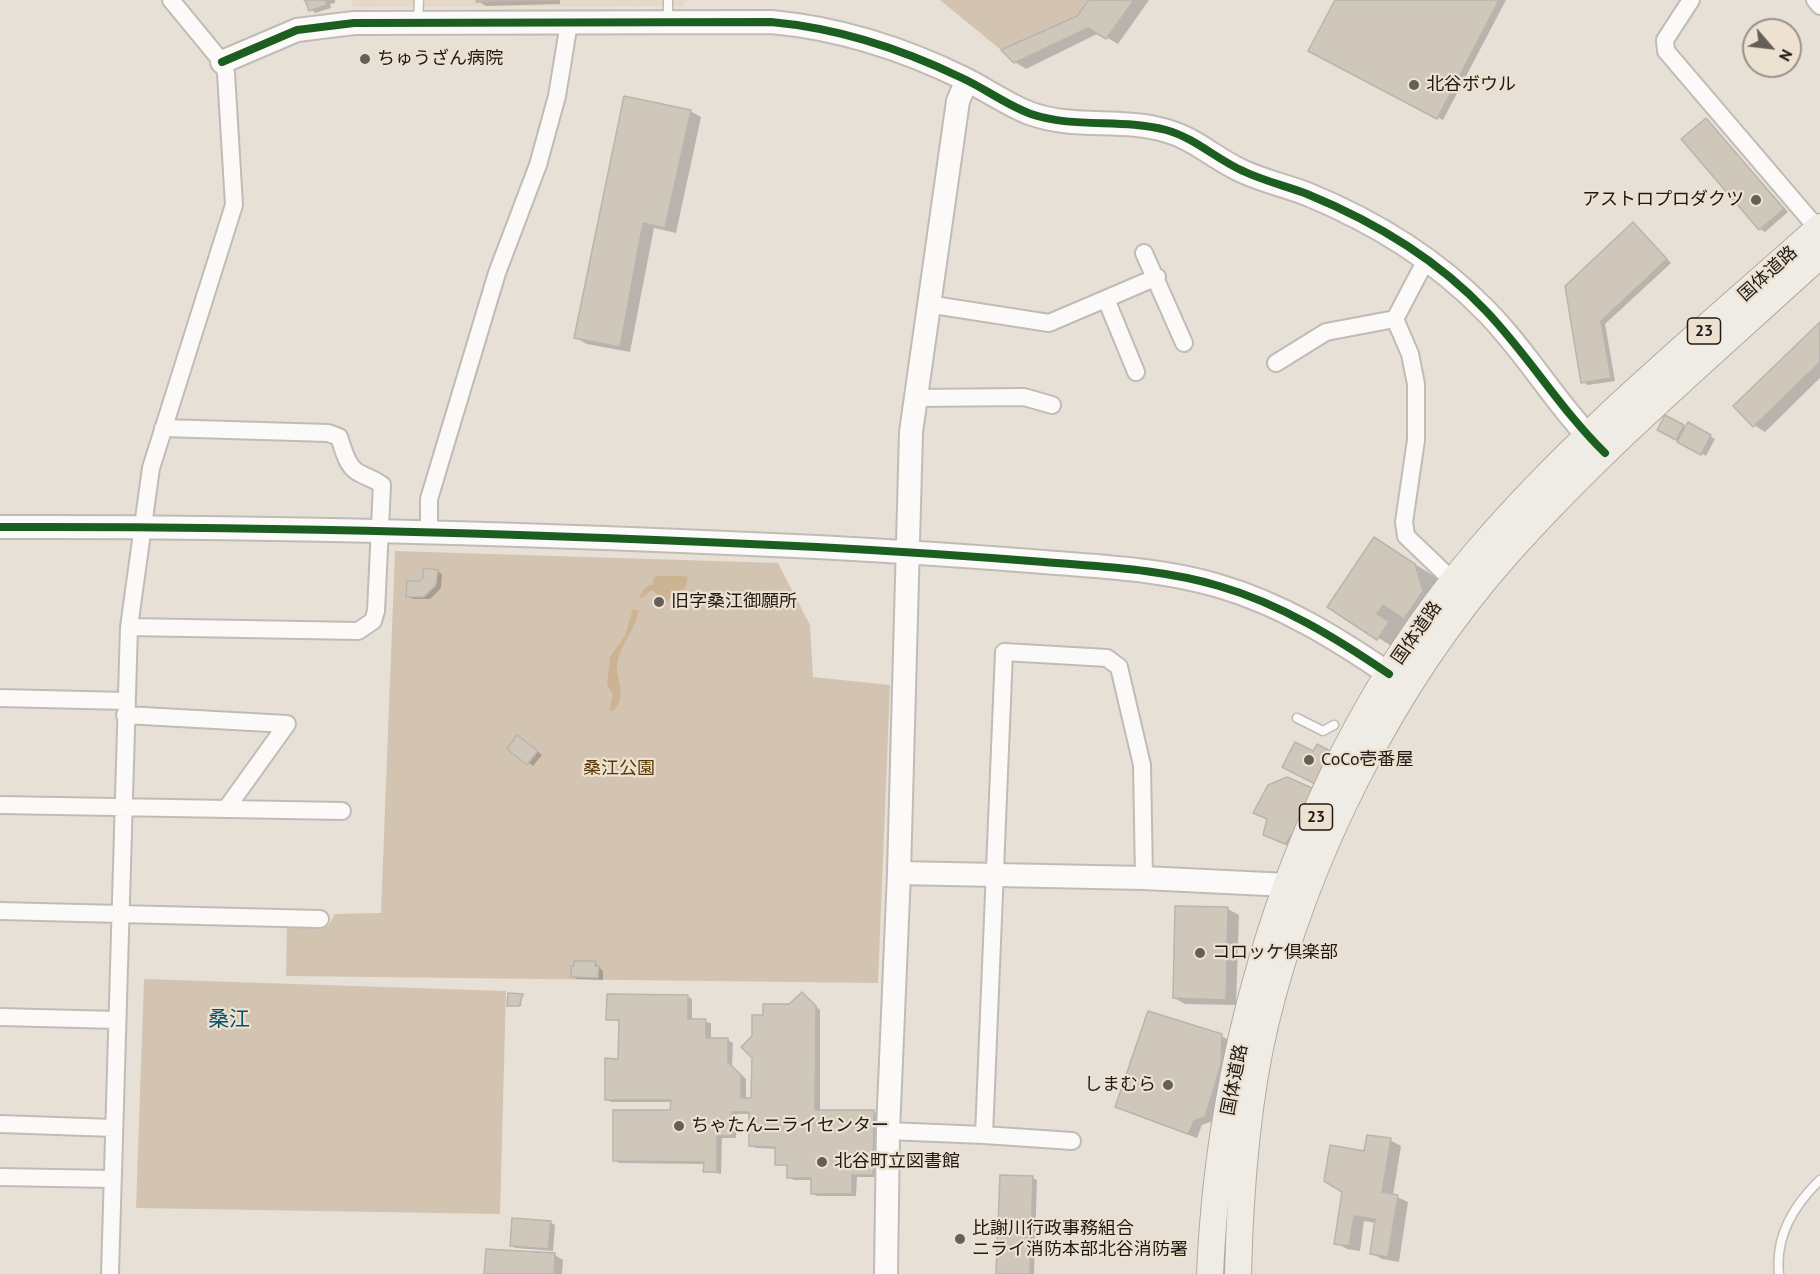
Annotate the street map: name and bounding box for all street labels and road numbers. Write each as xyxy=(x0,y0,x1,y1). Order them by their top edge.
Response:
street label: 国体道路 xyxy=(1734,242,1802,306)
road number: 23 xyxy=(1688,318,1720,344)
street label: 国体道路 xyxy=(1388,597,1446,669)
road number: 23 xyxy=(1300,804,1332,830)
street label: 国体道路 xyxy=(1218,1043,1252,1117)

